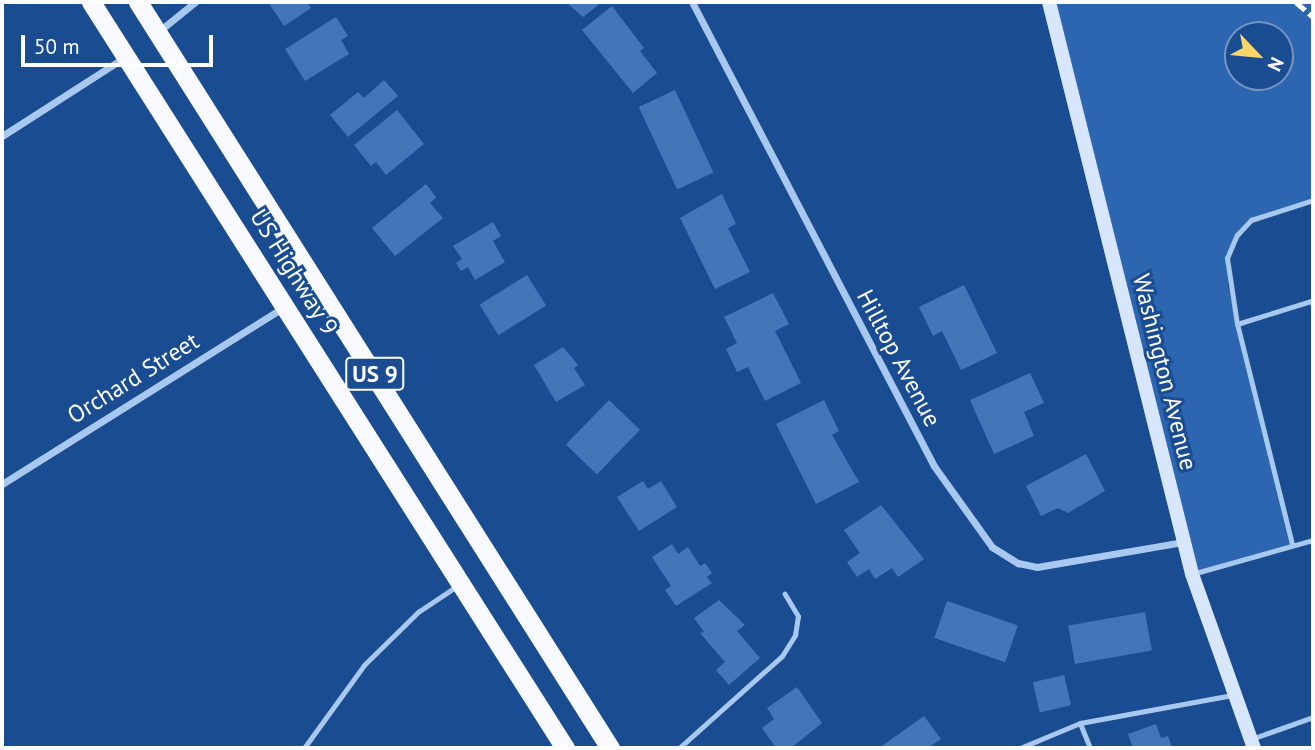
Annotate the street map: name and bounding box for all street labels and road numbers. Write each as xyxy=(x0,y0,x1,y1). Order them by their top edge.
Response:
street label: US Highway 9 xyxy=(244,203,344,341)
street label: Washington Avenue xyxy=(1127,271,1203,473)
street label: Hilltop Avenue xyxy=(851,284,947,432)
street label: Orchard Street xyxy=(62,326,204,430)
road number: US 9 xyxy=(345,354,405,394)

